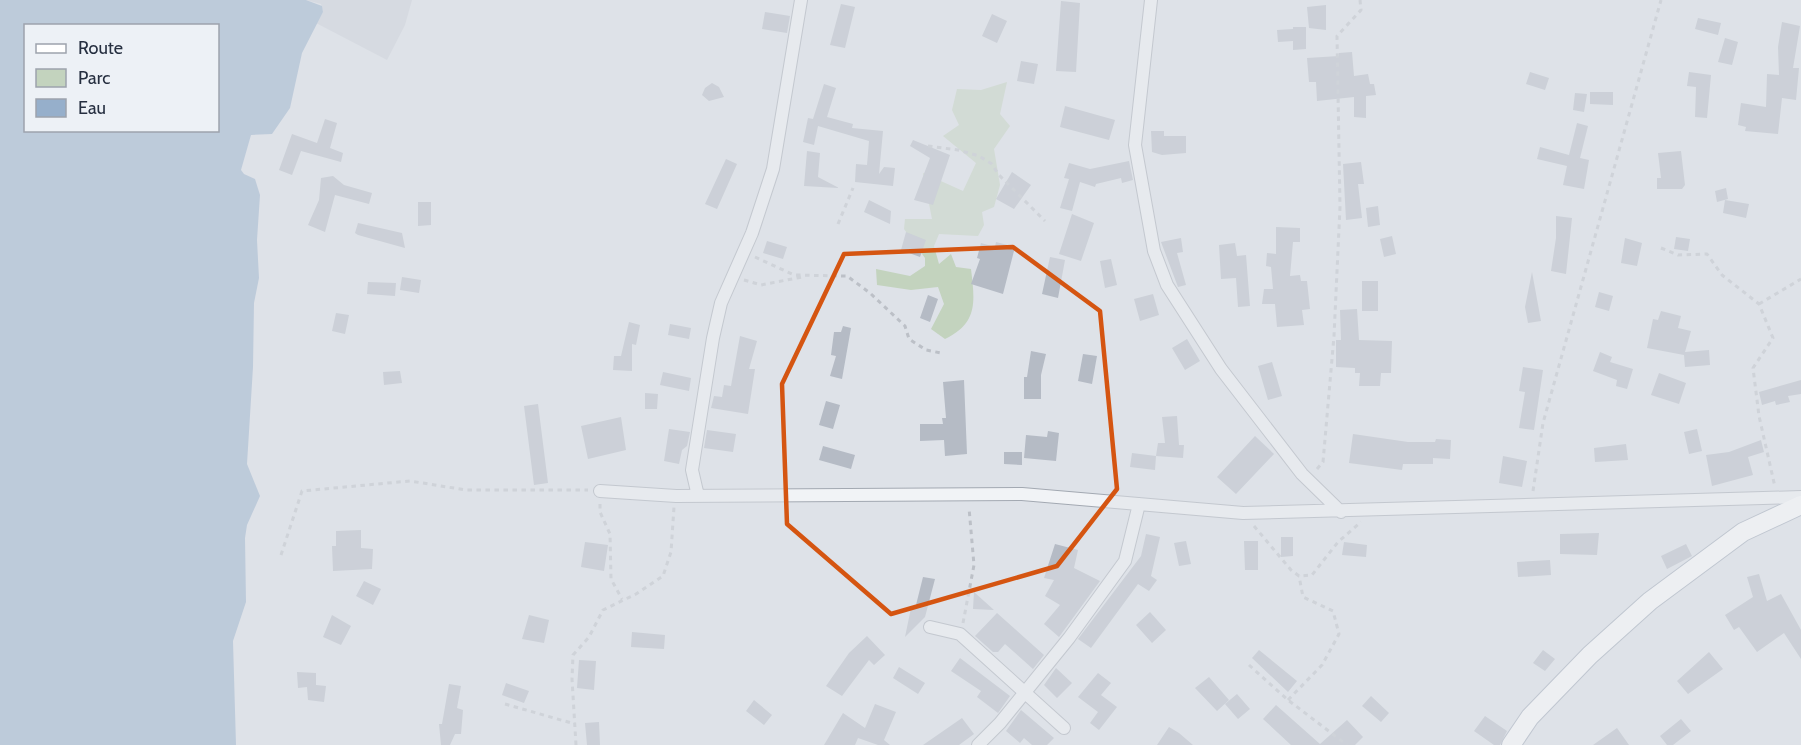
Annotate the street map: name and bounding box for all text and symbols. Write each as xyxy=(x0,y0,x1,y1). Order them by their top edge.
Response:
legend xyxy=(24,24,219,132)
text: Route xyxy=(78,37,123,59)
text: Parc xyxy=(78,67,110,89)
text: Eau xyxy=(78,97,106,119)

